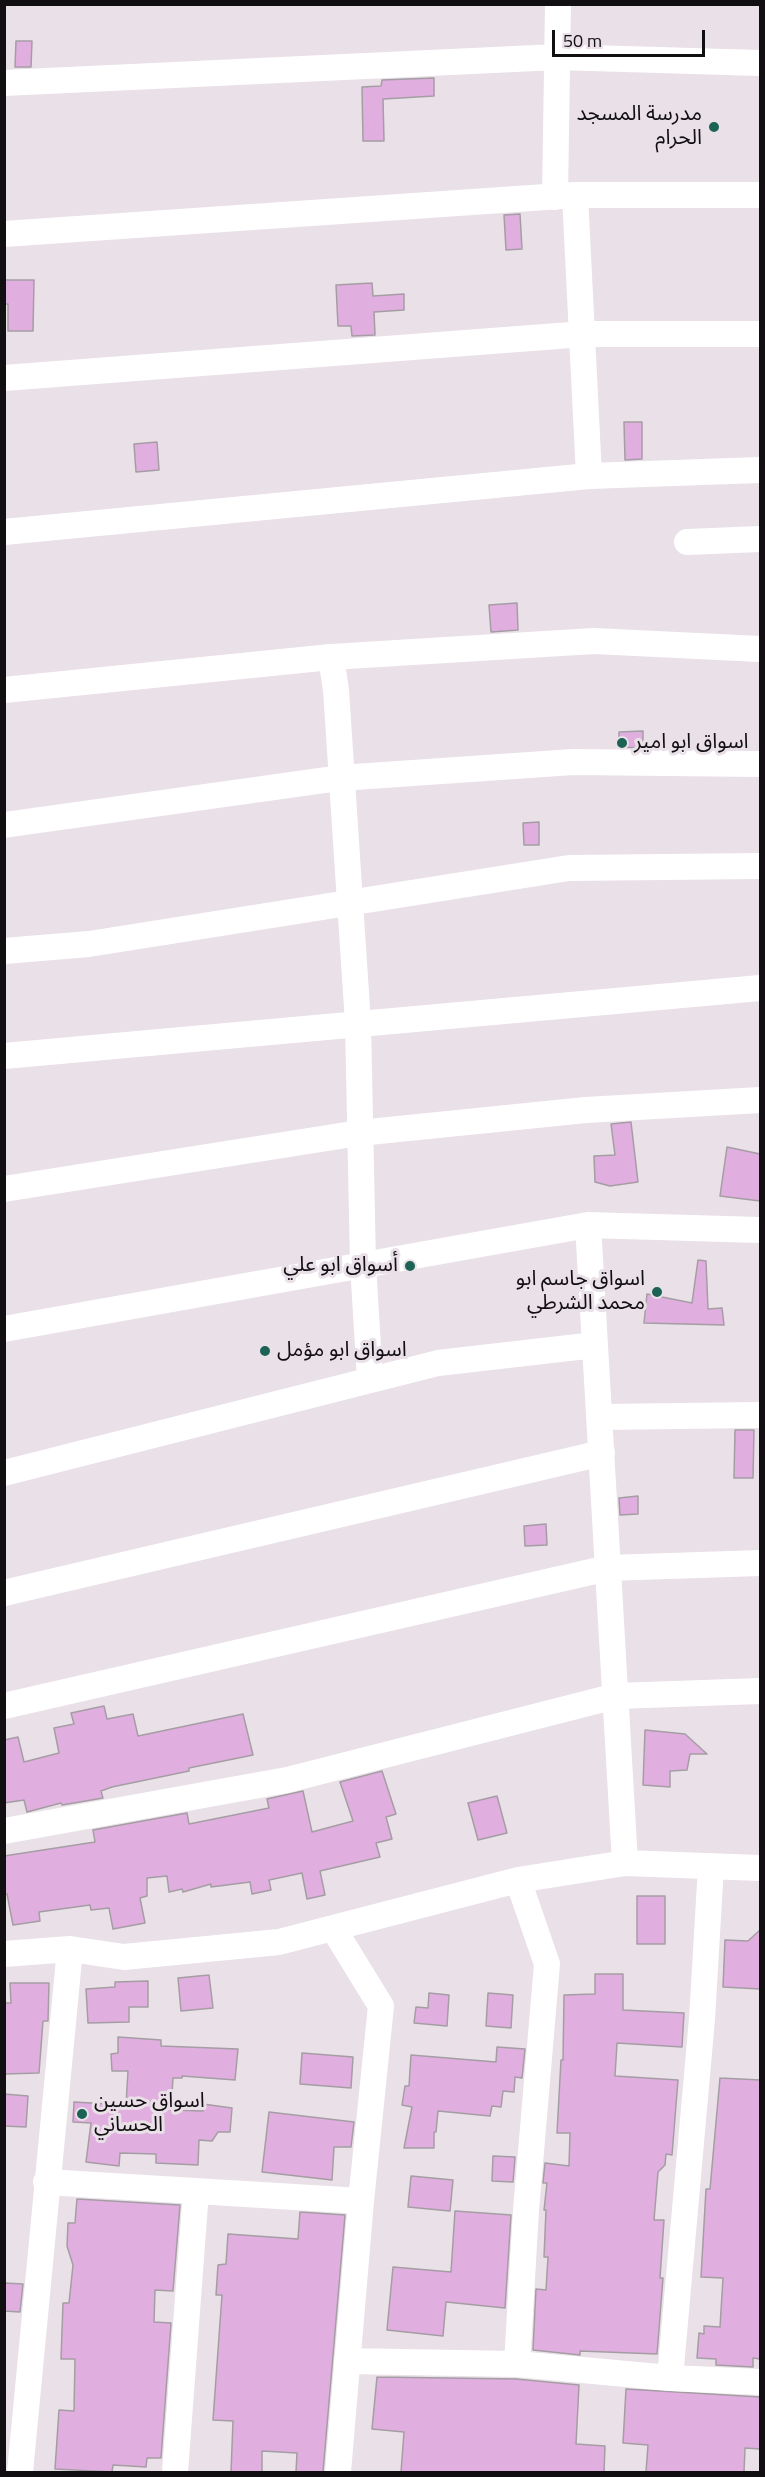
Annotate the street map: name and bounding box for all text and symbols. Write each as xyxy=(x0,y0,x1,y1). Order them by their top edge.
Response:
scale bar xyxy=(555,18,708,56)
text: 50 m xyxy=(563,27,602,54)
place label: مدرسة المسجد الحرام xyxy=(576,102,702,152)
marker: مدرسة المسجد الحرام xyxy=(707,120,721,134)
place label: اسواق ابو امير xyxy=(634,730,749,756)
marker: اسواق ابو امير xyxy=(615,736,629,750)
place label: أسواق ابو علي xyxy=(283,1253,398,1279)
marker: أسواق ابو علي xyxy=(403,1259,417,1273)
place label: اسواق جاسم ابو محمد الشرطي xyxy=(516,1267,645,1317)
marker: اسواق جاسم ابو محمد الشرطي xyxy=(650,1285,664,1299)
place label: اسواق ابو مؤمل xyxy=(277,1338,407,1364)
marker: اسواق ابو مؤمل xyxy=(258,1344,272,1358)
place label: اسواق حسين الحساني xyxy=(94,2089,205,2139)
marker: اسواق حسين الحساني xyxy=(75,2107,89,2121)

